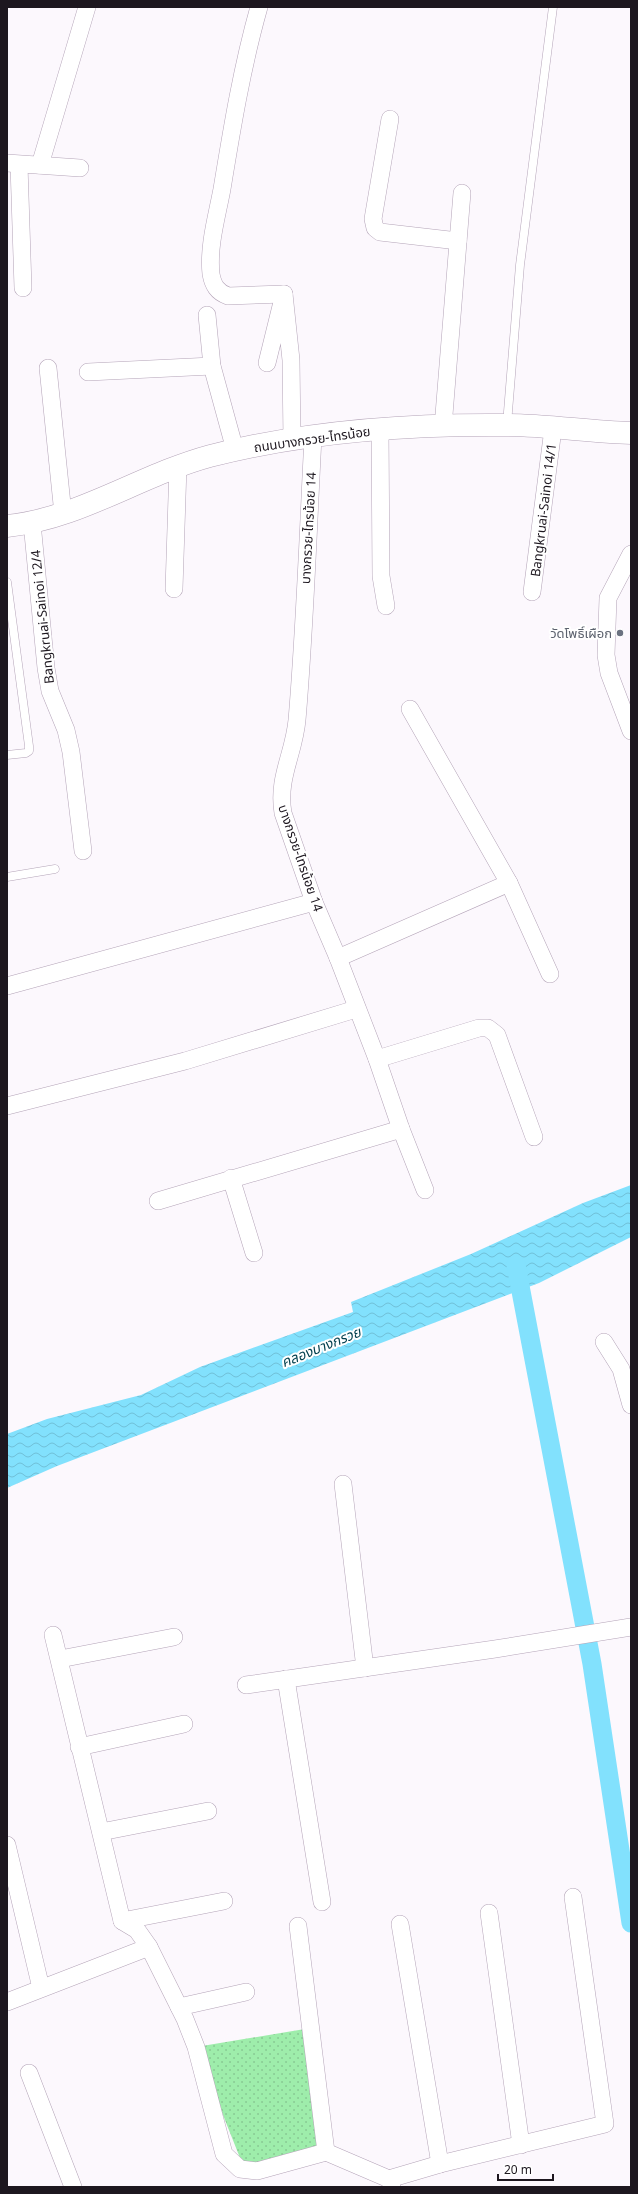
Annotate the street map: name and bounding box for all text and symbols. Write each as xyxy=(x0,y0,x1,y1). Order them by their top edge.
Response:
street label: ถนนบางกรวย-ไทรน้อย xyxy=(252,422,372,456)
street label: Bangkruai-Sainoi 14/1 xyxy=(526,442,560,578)
street label: บางกรวย-ไทรน้อย 14 xyxy=(296,471,320,584)
street label: Bangkruai-Sainoi 12/4 xyxy=(26,549,58,685)
place label: วัดโพธิ์เผือก xyxy=(550,624,612,642)
marker: วัดโพธิ์เผือก xyxy=(615,628,625,638)
street label: บางกรวย-ไทรน้อย 14 xyxy=(274,802,328,914)
water label: คลองบางกรวย xyxy=(278,1321,365,1371)
scale bar xyxy=(498,2156,553,2182)
text: 20 m xyxy=(504,2161,532,2178)

